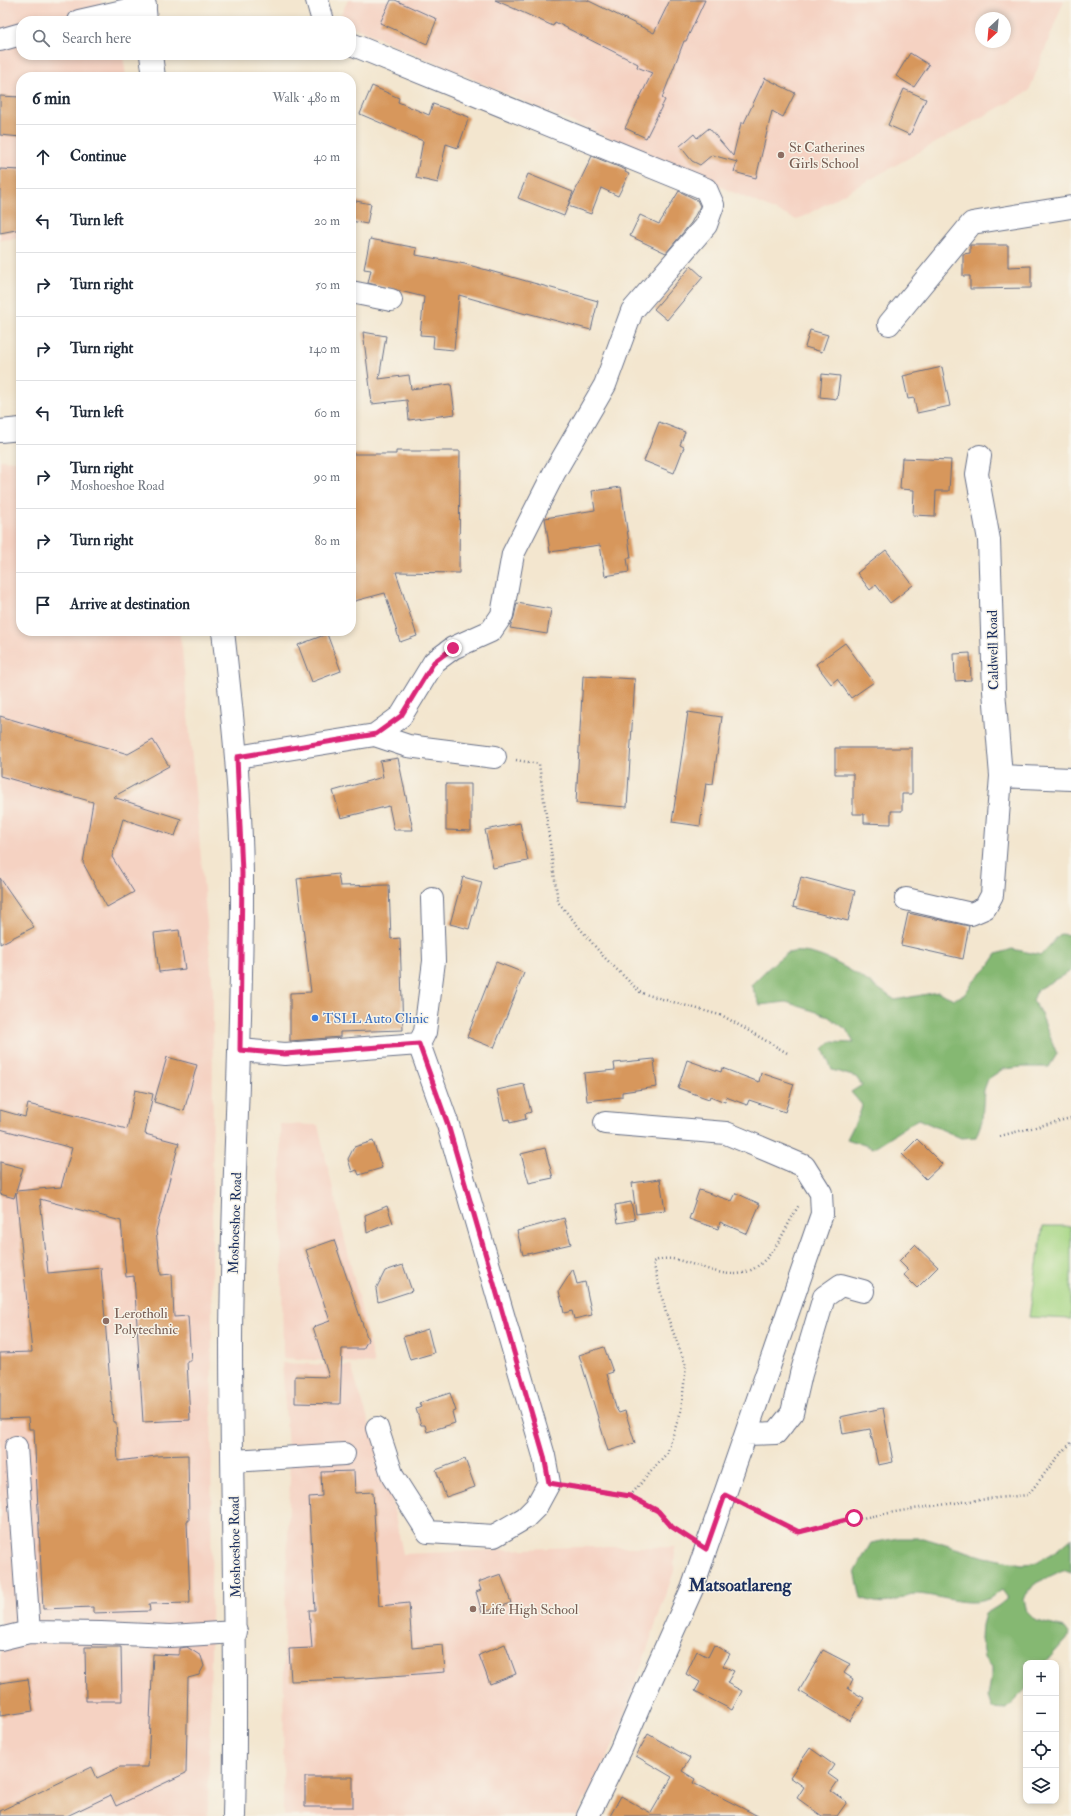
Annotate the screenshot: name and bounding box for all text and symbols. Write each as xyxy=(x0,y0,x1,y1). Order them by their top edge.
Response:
north arrow xyxy=(975,12,1011,48)
search box xyxy=(16,16,356,60)
icon: search xyxy=(30,27,52,49)
text: Search here xyxy=(62,29,131,48)
text: 6 min xyxy=(32,88,71,109)
text: Walk · 480 m xyxy=(272,90,340,106)
place label: St Catherines Girls School xyxy=(789,139,865,172)
icon: ahead xyxy=(32,146,54,168)
text: Continue xyxy=(70,147,126,166)
text: 40 m xyxy=(314,149,340,165)
marker: St Catherines Girls School xyxy=(776,150,786,160)
icon: left xyxy=(32,210,54,232)
text: Turn left xyxy=(70,211,124,230)
text: 20 m xyxy=(314,213,340,229)
icon: right xyxy=(32,274,54,296)
text: Turn right xyxy=(70,275,133,294)
text: 50 m xyxy=(315,277,340,293)
icon: right xyxy=(32,338,54,360)
text: Turn right xyxy=(70,339,133,358)
text: 140 m xyxy=(309,341,340,357)
icon: left xyxy=(32,402,54,424)
text: Turn left xyxy=(70,403,124,422)
text: 60 m xyxy=(314,405,340,421)
text: Turn right xyxy=(70,459,133,478)
icon: right xyxy=(32,466,54,488)
text: 90 m xyxy=(314,469,340,485)
text: Moshoeshoe Road xyxy=(70,478,164,494)
icon: right xyxy=(32,530,54,552)
text: Turn right xyxy=(70,531,133,550)
text: 80 m xyxy=(314,533,340,549)
icon: arrive xyxy=(32,594,54,616)
text: Arrive at destination xyxy=(70,595,190,614)
street label: Caldwell Road xyxy=(984,610,1002,690)
route end xyxy=(444,639,462,657)
place label: TSLL Auto Clinic xyxy=(323,1010,429,1027)
marker: TSLL Auto Clinic xyxy=(310,1013,320,1023)
street label: Moshoeshoe Road xyxy=(225,1172,245,1274)
place label: Lerotholi Polytechnic xyxy=(114,1305,178,1339)
marker: Lerotholi Polytechnic xyxy=(101,1316,111,1326)
street label: Moshoeshoe Road xyxy=(226,1496,244,1598)
route start xyxy=(845,1509,863,1527)
district label: Matsoatlareng xyxy=(688,1574,793,1597)
place label: Life High School xyxy=(481,1601,579,1618)
marker: Life High School xyxy=(468,1604,478,1614)
map controls xyxy=(1023,1660,1059,1804)
button: + xyxy=(1023,1660,1059,1696)
button: − xyxy=(1023,1696,1059,1732)
button: locate xyxy=(1023,1732,1059,1768)
button: layers xyxy=(1023,1768,1059,1804)

